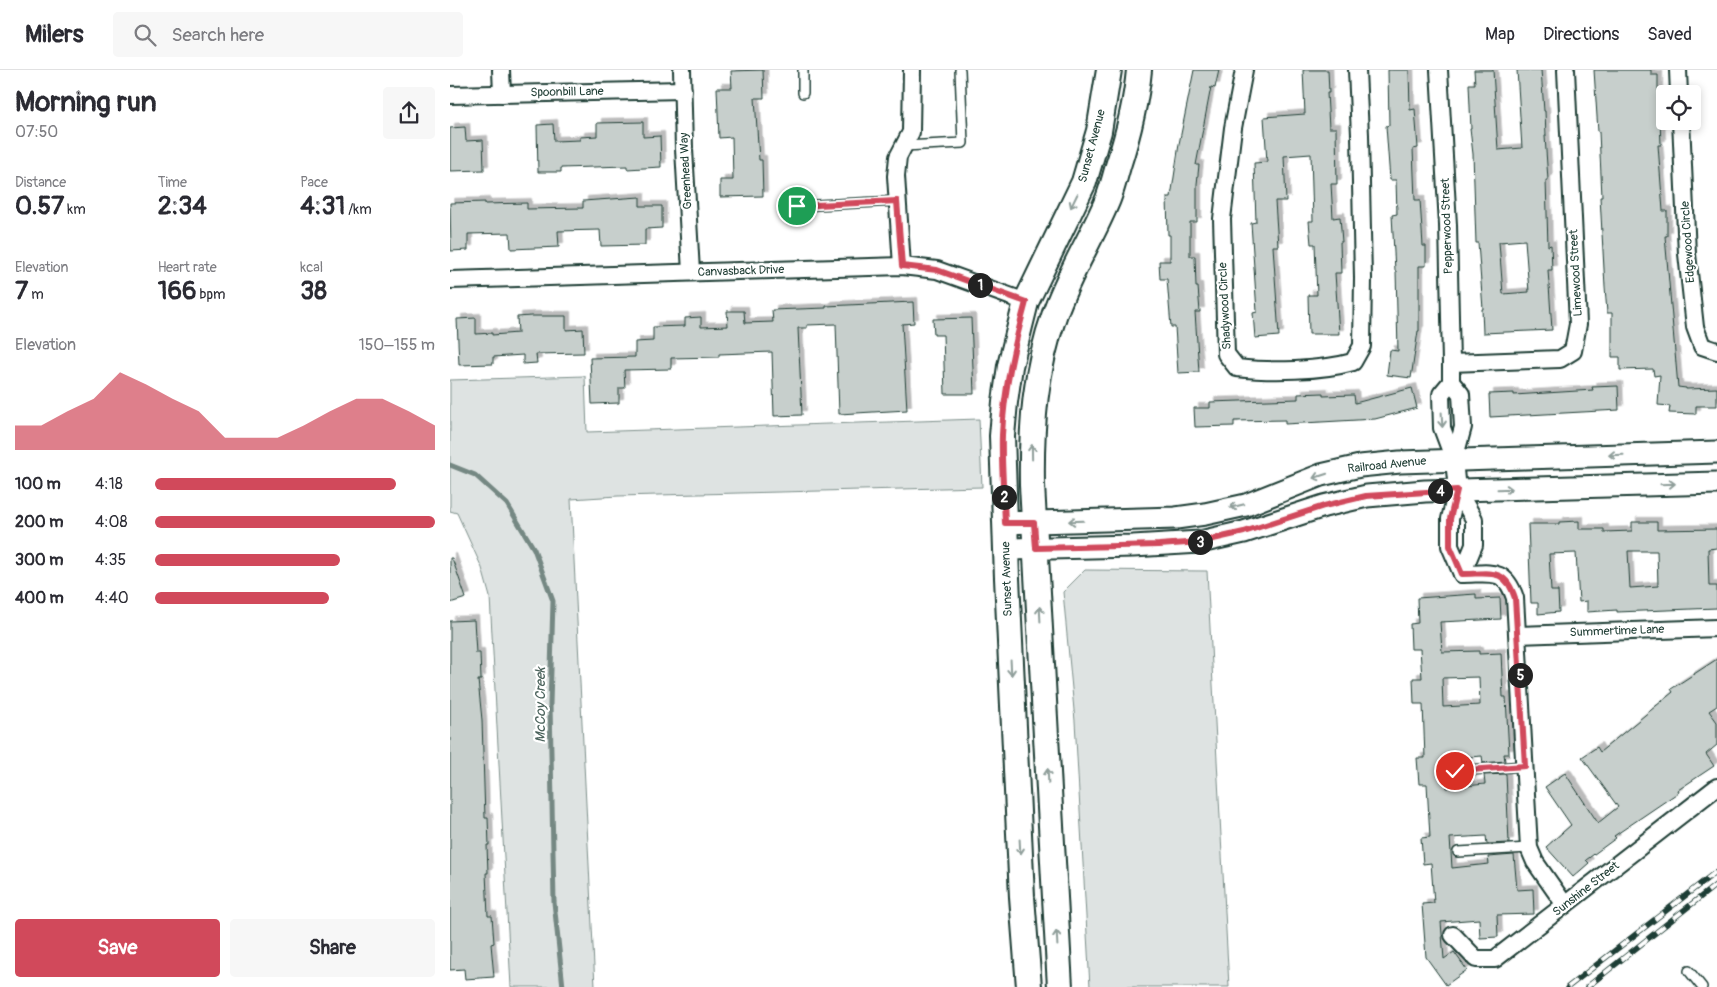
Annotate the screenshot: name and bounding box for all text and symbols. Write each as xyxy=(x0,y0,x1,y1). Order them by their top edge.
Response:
search box xyxy=(113,12,463,57)
text: Milers xyxy=(25,20,83,49)
icon: search xyxy=(131,21,159,49)
text: Search here xyxy=(171,23,264,47)
text: Map xyxy=(1485,23,1515,46)
text: Directions xyxy=(1543,23,1619,46)
text: Saved xyxy=(1647,23,1692,46)
street label: Spoonbill Lane xyxy=(530,84,604,100)
text: Morning run xyxy=(15,85,157,120)
map controls xyxy=(1656,85,1701,130)
button: locate xyxy=(1656,85,1701,130)
button: share xyxy=(383,87,435,139)
street label: Sunset Avenue xyxy=(1075,108,1109,184)
text: 07:50 xyxy=(15,122,58,142)
street label: Greenhead Way xyxy=(676,132,696,210)
text: Distance xyxy=(15,174,66,191)
text: Time xyxy=(158,174,187,191)
text: Pace xyxy=(300,174,328,191)
street label: Pepperwood Street xyxy=(1438,178,1456,274)
pin xyxy=(776,185,818,227)
text: 0.57 xyxy=(15,191,64,222)
text: 2:34 xyxy=(158,191,207,222)
text: 4:31 xyxy=(300,191,345,222)
icon: arrive xyxy=(783,192,811,220)
one-way arrow xyxy=(1069,193,1079,208)
street label: Edgewood Circle xyxy=(1678,200,1698,284)
text: km xyxy=(64,201,86,218)
text: /km xyxy=(345,201,372,218)
street label: Limewood Street xyxy=(1566,229,1586,317)
text: Elevation xyxy=(15,259,68,276)
text: Heart rate xyxy=(158,259,217,276)
text: kcal xyxy=(300,259,323,276)
street label: Canvasback Drive xyxy=(697,262,785,280)
street label: Shadywood Circle xyxy=(1215,262,1235,350)
pin: 1 xyxy=(968,272,992,298)
text: 7 xyxy=(15,276,28,307)
text: 166 xyxy=(158,276,197,307)
text: 38 xyxy=(300,276,327,307)
text: 1 xyxy=(978,277,983,294)
text: m xyxy=(28,286,44,303)
text: bpm xyxy=(197,286,226,303)
text: Elevation xyxy=(15,335,76,355)
text: 150–155 m xyxy=(358,335,435,355)
one-way arrow xyxy=(1437,412,1446,428)
one-way arrow xyxy=(1027,444,1036,460)
one-way arrow xyxy=(1608,451,1624,460)
street label: Railroad Avenue xyxy=(1347,453,1427,477)
one-way arrow xyxy=(1312,472,1328,482)
text: 100 m xyxy=(15,474,61,494)
text: 4:18 xyxy=(95,474,123,494)
pin: 4 xyxy=(1428,478,1452,504)
one-way arrow xyxy=(1660,479,1676,489)
text: 4 xyxy=(1436,483,1445,500)
pin: 2 xyxy=(992,484,1016,510)
one-way arrow xyxy=(1497,484,1513,494)
text: 2 xyxy=(1001,489,1008,506)
one-way arrow xyxy=(1230,502,1246,512)
text: 200 m xyxy=(15,512,63,532)
text: 4:08 xyxy=(95,512,128,532)
one-way arrow xyxy=(1068,517,1084,526)
pin: 3 xyxy=(1188,530,1212,554)
text: 3 xyxy=(1197,534,1204,551)
street label: Sunset Avenue xyxy=(998,541,1016,617)
text: 300 m xyxy=(15,550,63,570)
text: 4:35 xyxy=(95,550,126,570)
text: 400 m xyxy=(15,588,64,608)
text: 4:40 xyxy=(95,588,129,608)
one-way arrow xyxy=(1035,606,1044,622)
street label: Summertime Lane xyxy=(1569,622,1665,640)
one-way arrow xyxy=(1007,659,1016,675)
pin: 5 xyxy=(1508,662,1532,688)
water label: McCoy Creek xyxy=(532,666,549,743)
text: 5 xyxy=(1517,667,1524,684)
pin xyxy=(1434,750,1476,792)
icon: check xyxy=(1441,757,1469,785)
one-way arrow xyxy=(1044,768,1053,784)
one-way arrow xyxy=(1015,839,1024,855)
street label: Sunshine Street xyxy=(1550,858,1622,920)
button: Save xyxy=(15,919,220,977)
button: Share xyxy=(230,919,435,977)
one-way arrow xyxy=(1052,931,1061,947)

